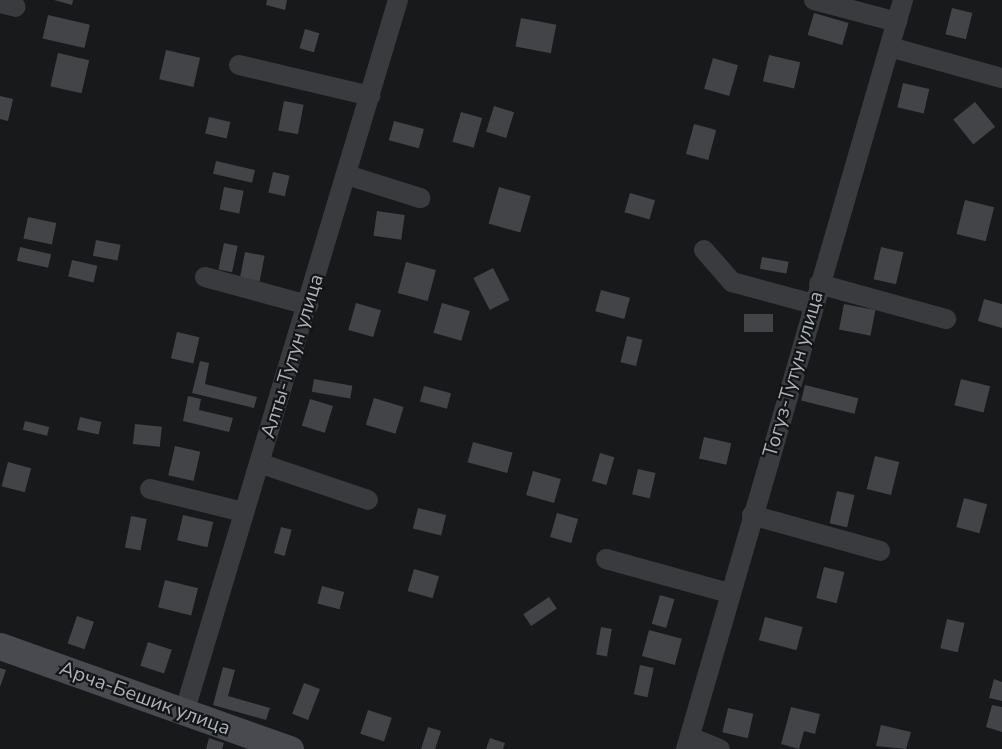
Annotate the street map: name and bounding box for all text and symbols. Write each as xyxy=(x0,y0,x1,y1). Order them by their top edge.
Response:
street label: Алты-Тутун улица xyxy=(256,271,328,441)
street label: Тогуз-Тутун улица xyxy=(758,288,828,460)
street label: Арча-Бешик улица xyxy=(56,656,234,740)

